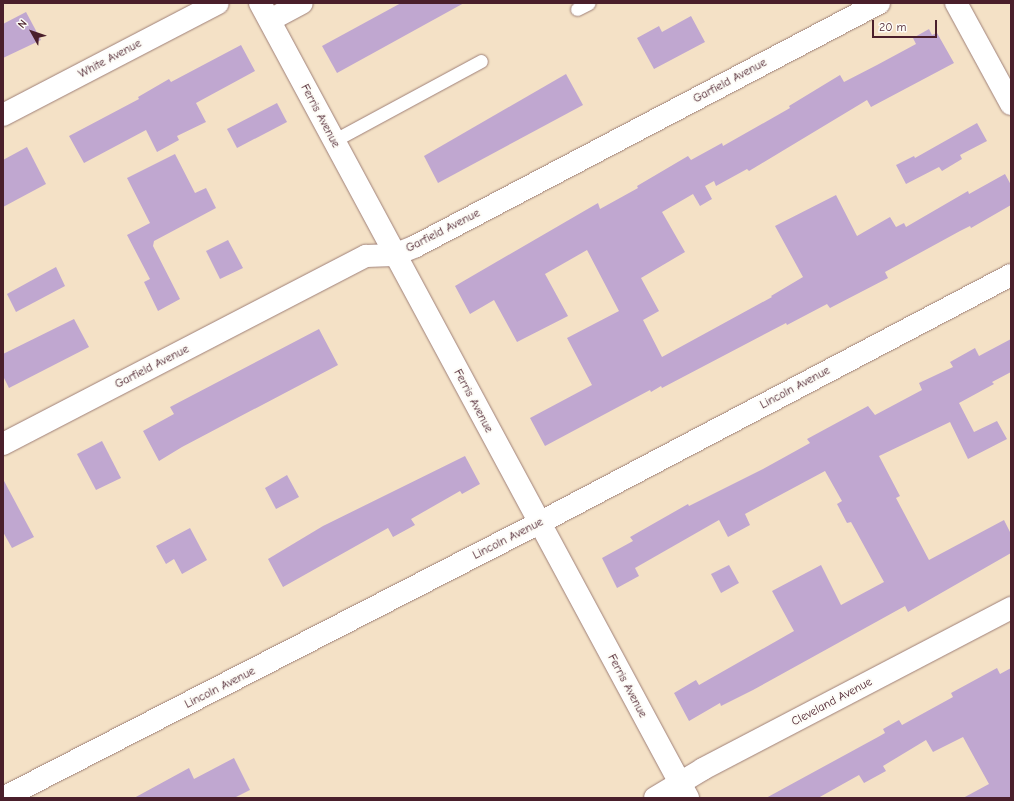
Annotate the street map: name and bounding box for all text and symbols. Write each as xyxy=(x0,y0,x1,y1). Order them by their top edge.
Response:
north arrow xyxy=(12,12,52,52)
scale bar xyxy=(874,12,939,38)
text: N xyxy=(15,17,30,31)
text: 20 m xyxy=(879,20,907,34)
street label: White Avenue xyxy=(76,36,144,82)
street label: Garfield Avenue xyxy=(691,56,769,106)
street label: Ferris Avenue xyxy=(297,82,343,150)
street label: Garfield Avenue xyxy=(404,206,482,256)
street label: Garfield Avenue xyxy=(113,342,191,392)
street label: Lincoln Avenue xyxy=(757,363,833,413)
street label: Ferris Avenue xyxy=(450,367,496,435)
street label: Lincoln Avenue xyxy=(470,515,546,563)
street label: Ferris Avenue xyxy=(604,652,650,720)
street label: Lincoln Avenue xyxy=(182,664,258,712)
street label: Cleveland Avenue xyxy=(789,675,875,729)

